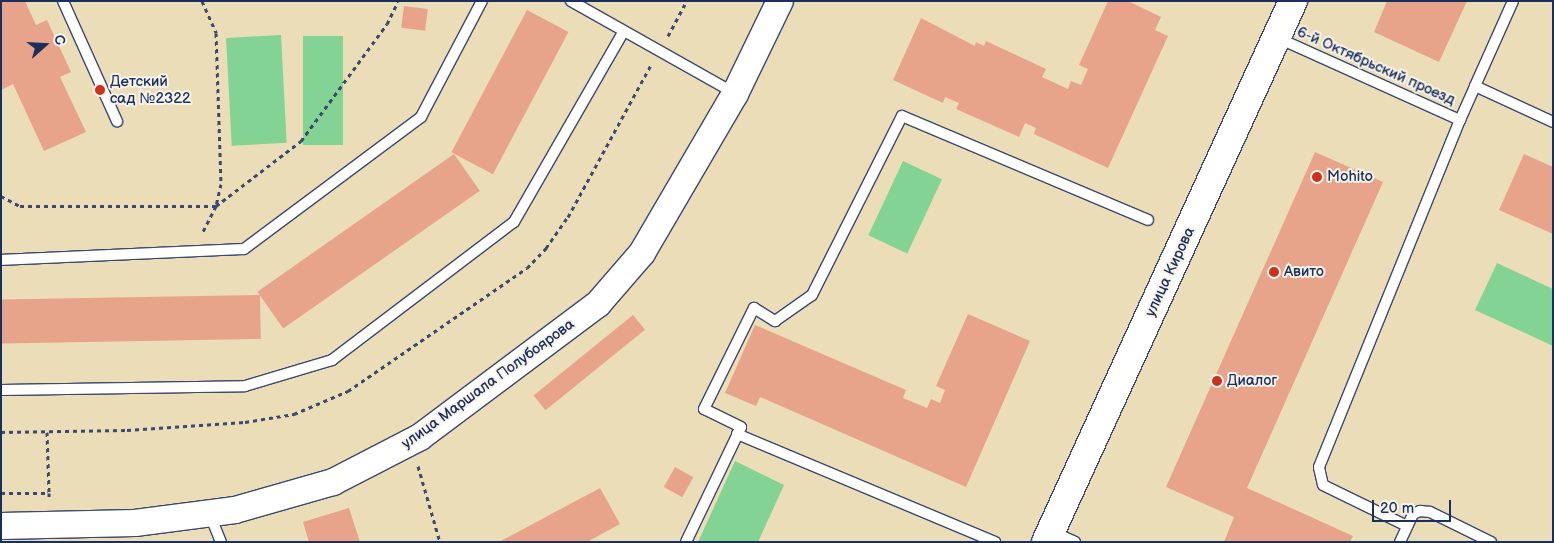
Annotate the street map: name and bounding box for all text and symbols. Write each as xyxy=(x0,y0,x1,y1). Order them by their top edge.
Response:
north arrow xyxy=(20,20,70,70)
street label: 6-й Октябрьский проезд xyxy=(1294,23,1458,109)
text: С xyxy=(50,33,69,47)
place label: Детский сад №2322 xyxy=(110,72,191,107)
marker: Детский сад №2322 xyxy=(94,84,106,96)
place label: Mohito xyxy=(1327,168,1373,186)
marker: Mohito xyxy=(1311,171,1323,183)
street label: улица Кирова xyxy=(1141,224,1199,320)
place label: Авито xyxy=(1284,263,1324,281)
marker: Авито xyxy=(1268,266,1280,278)
street label: улица Маршала Полубоярова xyxy=(398,315,578,453)
place label: Диалог xyxy=(1227,372,1277,390)
marker: Диалог xyxy=(1211,375,1223,387)
scale bar xyxy=(1374,490,1453,522)
text: 20 m xyxy=(1380,499,1414,518)

